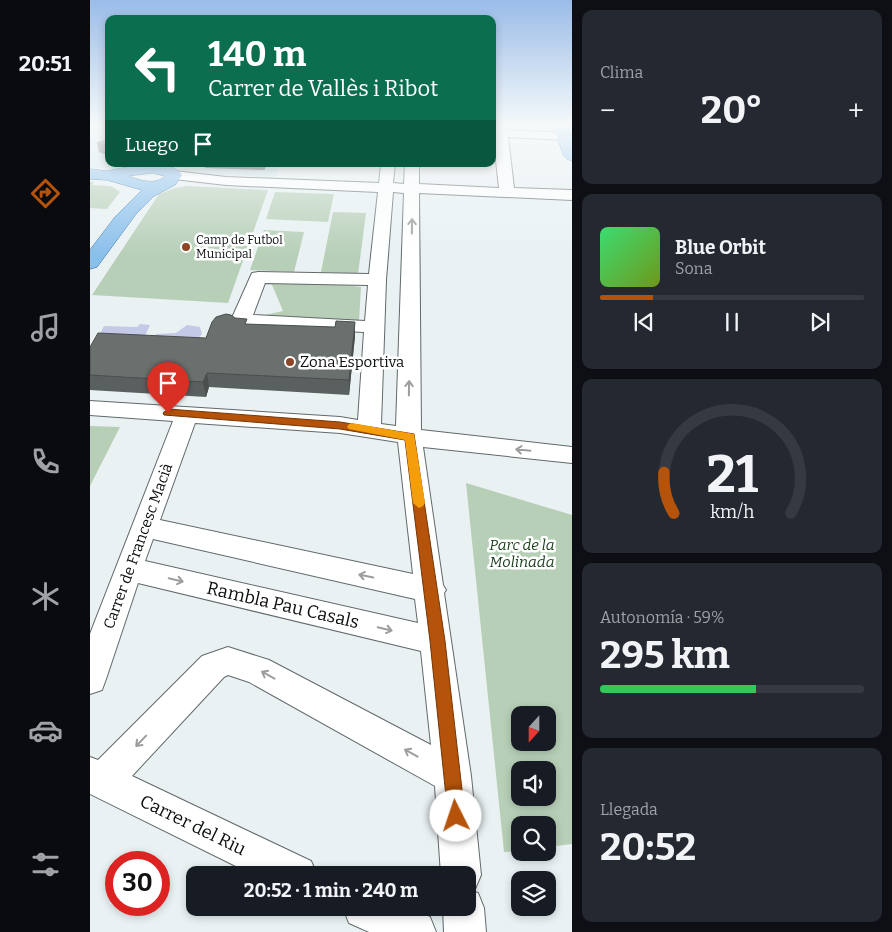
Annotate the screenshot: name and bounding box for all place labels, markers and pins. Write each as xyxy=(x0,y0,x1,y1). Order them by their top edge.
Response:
place label: Camp de Futbol Municipal xyxy=(196,233,283,261)
marker: Camp de Futbol Municipal xyxy=(180,241,192,253)
place label: Zona Esportiva xyxy=(300,353,404,371)
marker: Zona Esportiva xyxy=(284,356,296,368)
pin xyxy=(147,362,189,413)

